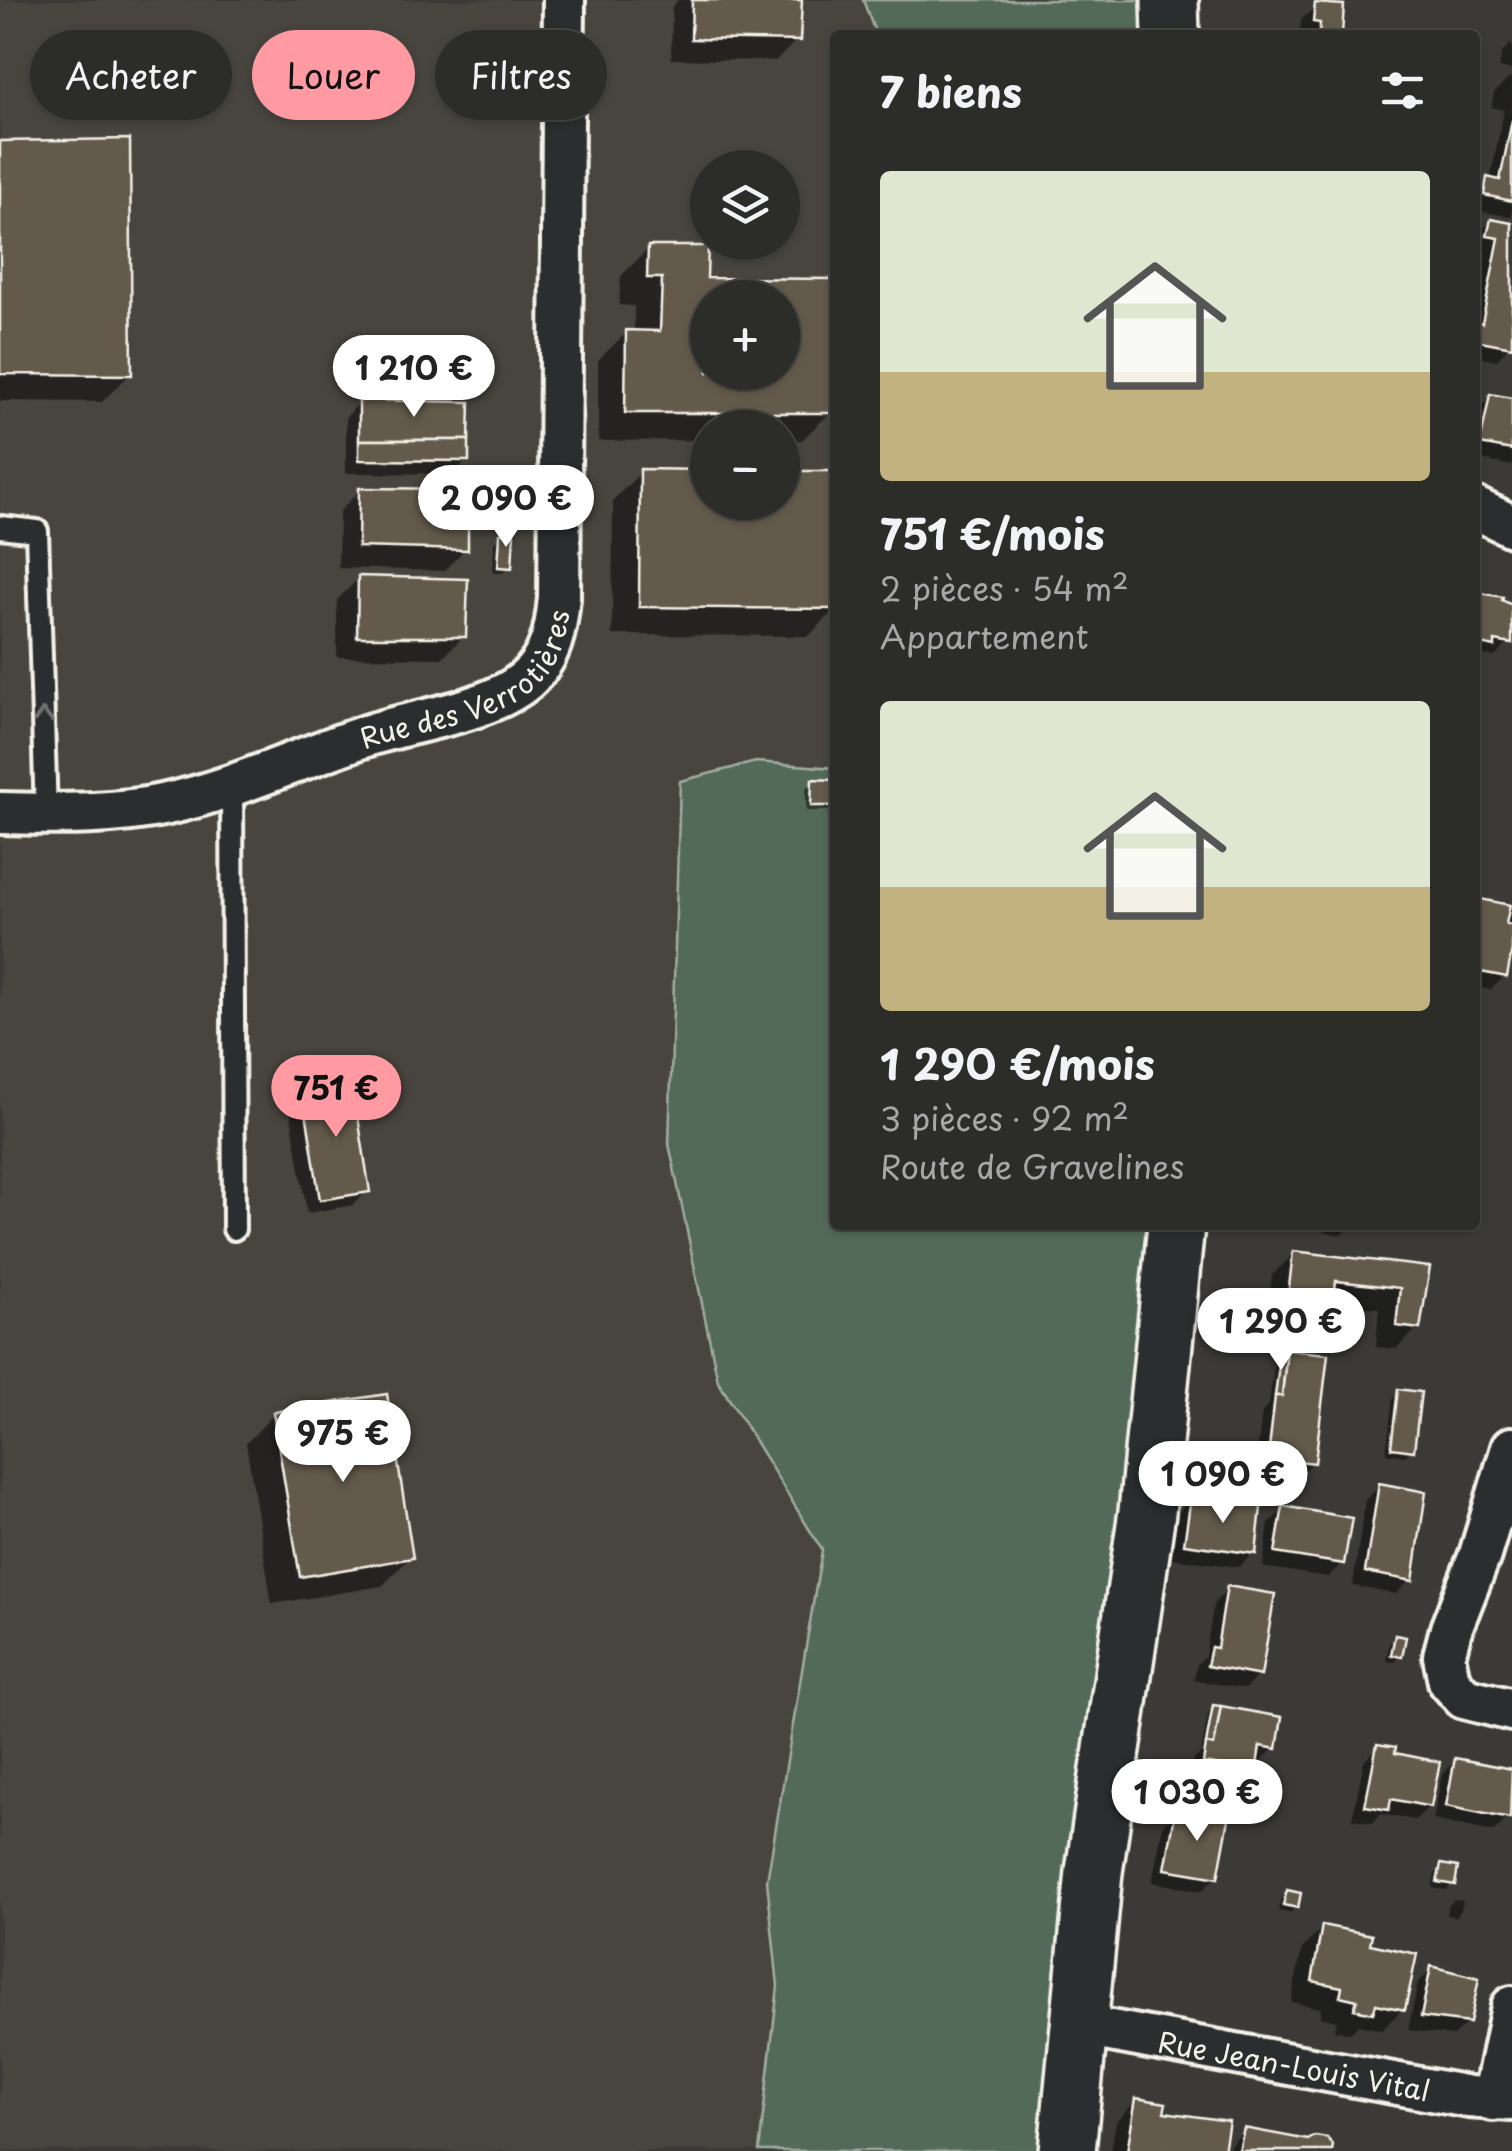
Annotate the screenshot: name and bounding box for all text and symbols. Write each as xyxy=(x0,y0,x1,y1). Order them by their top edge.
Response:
chip: Acheter xyxy=(30,30,232,120)
chip: Louer xyxy=(252,30,415,120)
chip: Filtres xyxy=(435,30,607,120)
text: 7 biens xyxy=(880,59,1022,122)
icon: filters xyxy=(1375,63,1430,118)
map controls xyxy=(690,150,800,520)
button: layers xyxy=(690,150,800,260)
icon: home xyxy=(1065,236,1245,416)
button: + xyxy=(690,280,800,390)
pin: 1 210 € xyxy=(322,335,506,420)
text: 1 210 € xyxy=(355,343,473,391)
button: − xyxy=(690,410,800,520)
pin: 2 090 € xyxy=(414,465,598,550)
text: 2 090 € xyxy=(440,473,572,521)
text: 751 €/mois xyxy=(880,501,1105,564)
text: 2 pièces · 54 m² xyxy=(880,564,1129,612)
street label: Rue des Verrotières xyxy=(354,607,579,758)
text: Appartement xyxy=(880,612,1089,660)
one-way arrow xyxy=(32,708,53,724)
icon: home xyxy=(1065,766,1245,946)
text: 1 290 €/mois xyxy=(880,1031,1155,1094)
pin: 751 € xyxy=(266,1055,406,1140)
text: 751 € xyxy=(293,1063,379,1111)
text: 3 pièces · 92 m² xyxy=(880,1094,1129,1142)
text: Route de Gravelines xyxy=(880,1142,1184,1190)
pin: 1 290 € xyxy=(1189,1288,1373,1373)
text: 1 290 € xyxy=(1219,1296,1343,1344)
pin: 975 € xyxy=(273,1400,413,1485)
text: 975 € xyxy=(297,1408,389,1456)
pin: 1 090 € xyxy=(1131,1441,1315,1526)
text: 1 090 € xyxy=(1161,1449,1285,1497)
pin: 1 030 € xyxy=(1105,1759,1289,1844)
text: 1 030 € xyxy=(1134,1767,1260,1815)
street label: Rue Jean-Louis Vital xyxy=(1155,2019,1434,2111)

